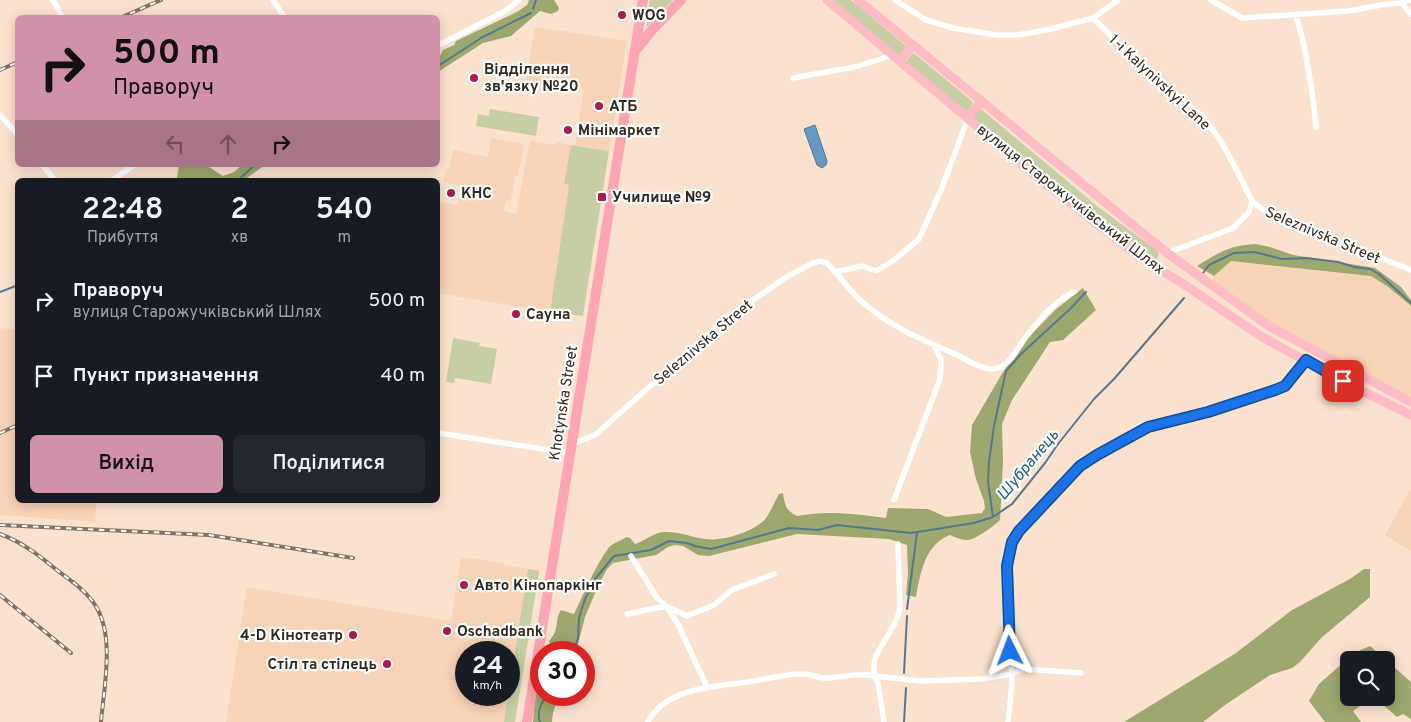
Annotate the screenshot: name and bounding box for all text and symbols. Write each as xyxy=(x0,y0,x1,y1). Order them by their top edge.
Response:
place label: WOG xyxy=(632,7,666,26)
marker: WOG xyxy=(616,9,628,21)
street label: 1-i Kalynivskyi Lane xyxy=(1104,31,1214,135)
text: 500 m xyxy=(113,32,220,76)
icon: right xyxy=(30,35,95,100)
place label: Відділення зв'язку №20 xyxy=(484,61,579,97)
marker: Відділення зв'язку №20 xyxy=(468,72,480,84)
text: Праворуч xyxy=(113,75,214,102)
place label: АТБ xyxy=(609,98,637,117)
marker: АТБ xyxy=(593,100,605,112)
street label: вулиця Старожучківський Шлях xyxy=(972,121,1168,280)
place label: Мінімаркет xyxy=(578,122,660,141)
marker: Мінімаркет xyxy=(562,124,574,136)
icon: left xyxy=(161,130,189,158)
icon: ahead xyxy=(214,130,242,158)
icon: right xyxy=(267,130,295,158)
place label: КНС xyxy=(461,185,492,204)
marker: КНС xyxy=(445,187,457,199)
place label: Училище №9 xyxy=(612,189,711,208)
marker: Училище №9 xyxy=(596,191,608,203)
text: 22:48 xyxy=(82,192,163,229)
text: 2 xyxy=(230,192,249,229)
text: 540 xyxy=(315,192,373,229)
street label: Seleznivska Street xyxy=(1262,204,1383,269)
text: Прибуття xyxy=(87,228,158,248)
text: хв xyxy=(231,228,248,248)
text: m xyxy=(338,228,351,248)
text: Праворуч xyxy=(73,279,164,303)
icon: right xyxy=(30,287,58,315)
text: 500 m xyxy=(368,289,425,313)
street label: Seleznivska Street xyxy=(651,296,757,390)
text: вулиця Старожучківський Шлях xyxy=(73,303,322,323)
place label: Сауна xyxy=(526,306,570,325)
marker: Сауна xyxy=(510,308,522,320)
street label: Khotynska Street xyxy=(546,344,583,462)
pin xyxy=(1322,360,1364,402)
icon: arrive xyxy=(30,362,58,390)
text: Пункт призначення xyxy=(73,364,259,388)
text: 40 m xyxy=(380,364,425,388)
icon: arrive xyxy=(1329,367,1357,395)
water label: Шубранець xyxy=(993,426,1064,505)
button: Вихід xyxy=(30,435,223,493)
button: Поділитися xyxy=(233,435,425,493)
place label: Авто Кінопаркінг xyxy=(474,577,602,596)
marker: Авто Кінопаркінг xyxy=(458,579,470,591)
place label: Oschadbank xyxy=(457,623,543,642)
position arrow xyxy=(983,624,1035,676)
marker: Oschadbank xyxy=(441,625,453,637)
place label: 4-D Кінотеатр xyxy=(240,627,343,646)
marker: 4-D Кінотеатр xyxy=(347,629,359,641)
speed limit sign: 30 xyxy=(530,641,595,706)
text: 24 xyxy=(472,651,503,683)
map controls xyxy=(1340,651,1395,706)
button: search xyxy=(1340,651,1395,706)
place label: Стіл та стілець xyxy=(267,656,377,675)
marker: Стіл та стілець xyxy=(381,658,393,670)
text: km/h xyxy=(473,678,502,694)

